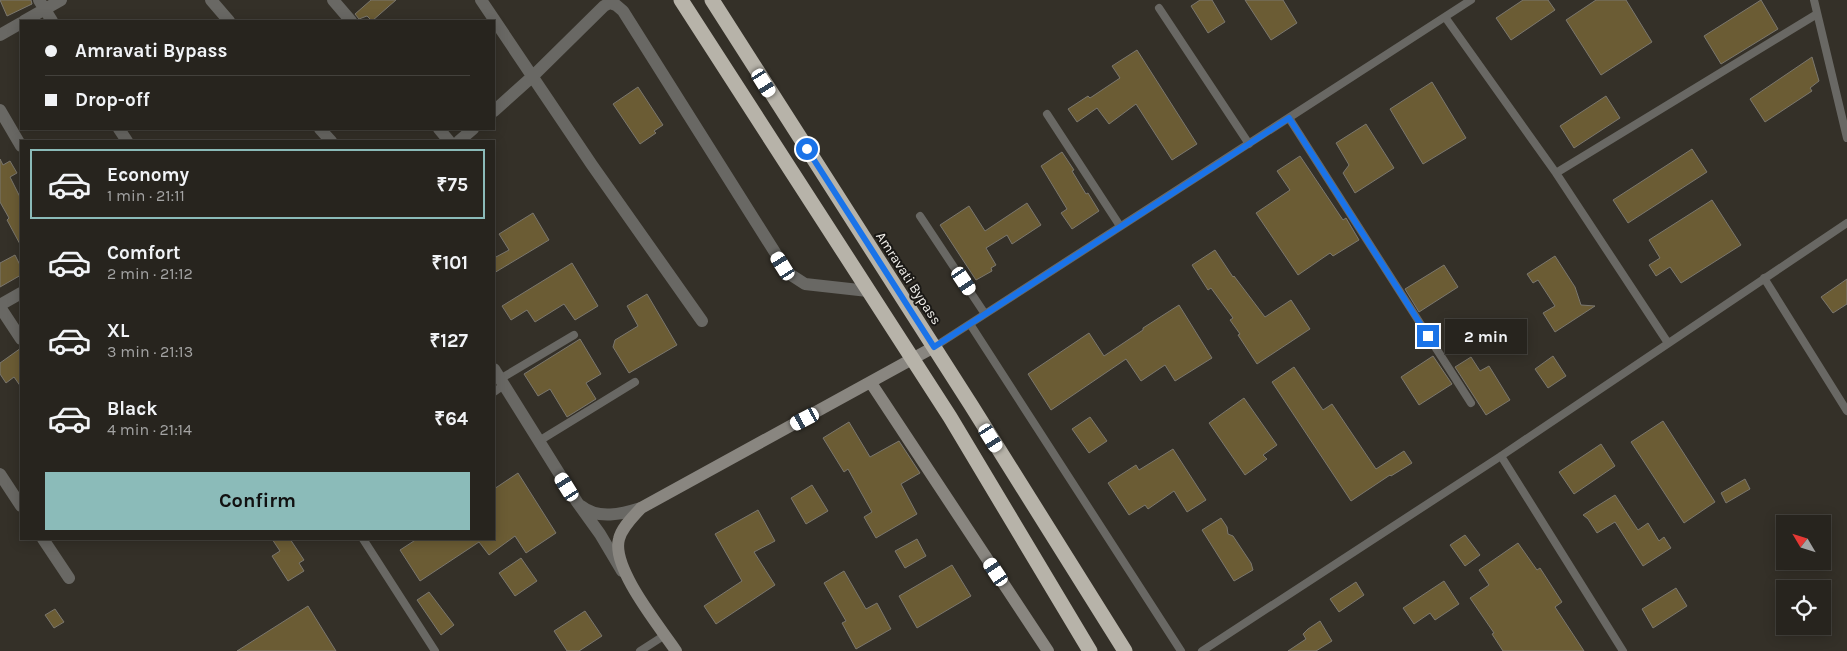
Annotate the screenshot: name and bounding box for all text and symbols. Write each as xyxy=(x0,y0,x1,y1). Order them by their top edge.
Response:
text: Amravati Bypass xyxy=(75,40,228,62)
car xyxy=(749,66,778,100)
text: Drop-off xyxy=(75,89,150,111)
route start xyxy=(796,138,818,160)
icon: car xyxy=(47,162,92,207)
text: Economy xyxy=(107,164,189,186)
text: ₹75 xyxy=(437,174,468,196)
text: 1 min · 21:11 xyxy=(107,186,185,205)
street label: Amravati Bypass xyxy=(872,229,945,328)
icon: car xyxy=(47,240,92,285)
text: Comfort xyxy=(107,242,181,264)
car xyxy=(768,249,797,283)
text: ₹101 xyxy=(432,252,468,274)
text: 2 min · 21:12 xyxy=(107,264,193,283)
car xyxy=(949,264,978,298)
icon: car xyxy=(47,318,92,363)
callout: 2 min xyxy=(1446,318,1528,354)
text: XL xyxy=(107,320,129,342)
route end xyxy=(1417,325,1439,347)
text: 2 min xyxy=(1464,327,1508,346)
text: ₹127 xyxy=(429,330,468,352)
text: 3 min · 21:13 xyxy=(107,342,193,361)
icon: car xyxy=(47,396,92,441)
text: Black xyxy=(107,398,158,420)
car xyxy=(788,405,821,433)
text: ₹64 xyxy=(434,408,468,430)
text: 4 min · 21:14 xyxy=(107,420,192,439)
car xyxy=(976,421,1005,455)
car xyxy=(552,470,581,504)
button: Confirm xyxy=(45,472,470,530)
north arrow xyxy=(1776,515,1831,570)
map controls xyxy=(1776,515,1831,635)
car xyxy=(981,555,1010,589)
button: locate xyxy=(1776,580,1831,635)

